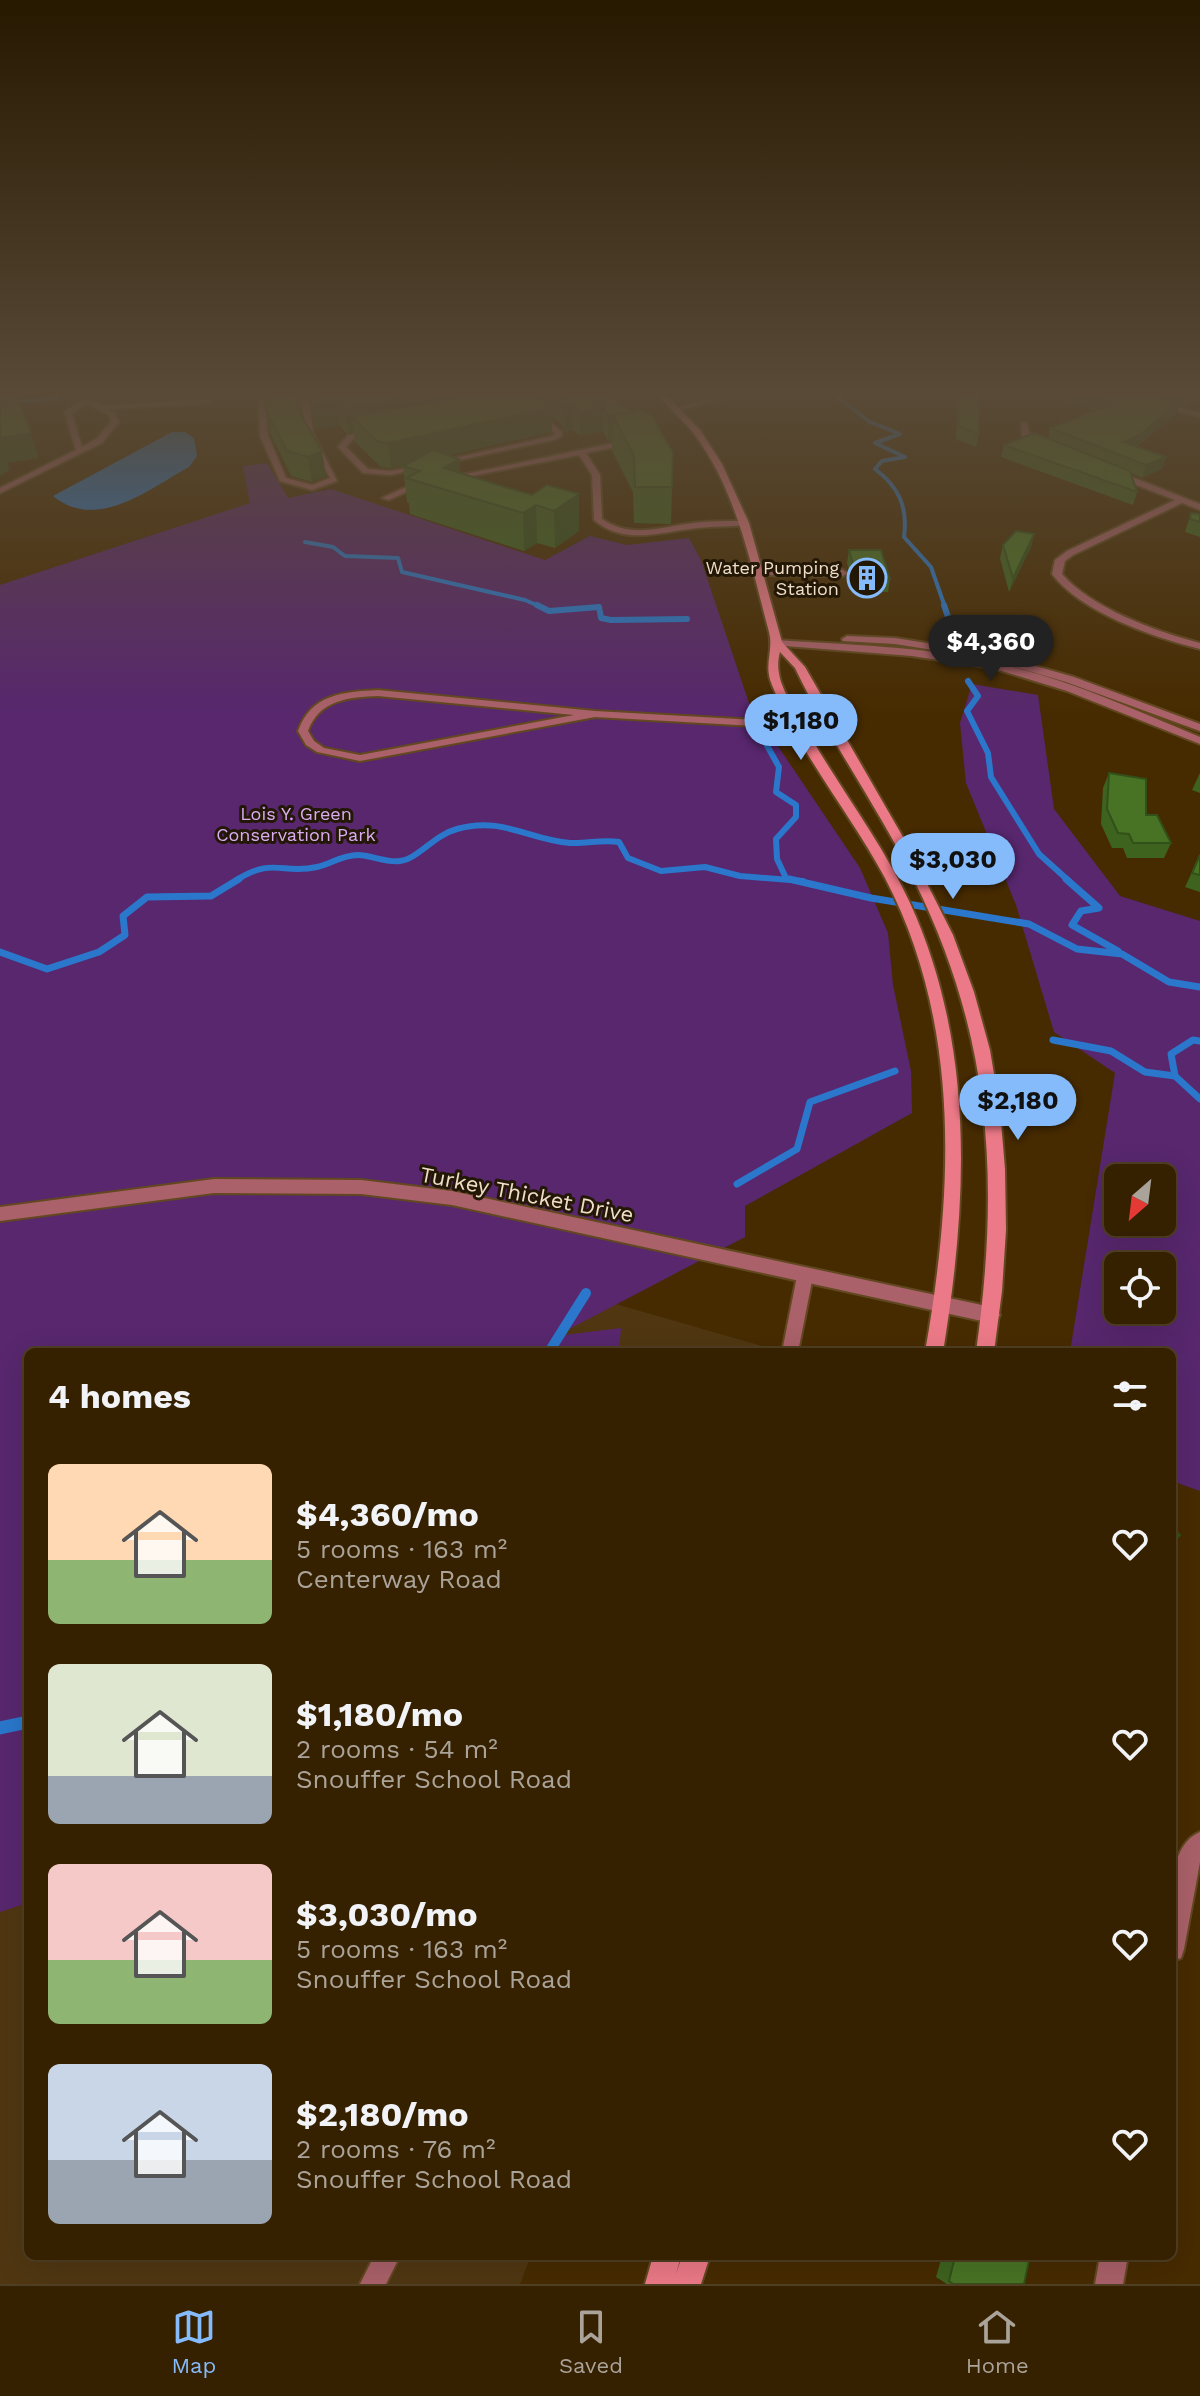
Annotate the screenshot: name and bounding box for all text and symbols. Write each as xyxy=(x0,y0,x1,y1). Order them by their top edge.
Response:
place label: Water Pumping Station xyxy=(706,557,839,599)
building icon: Water Pumping Station xyxy=(846,557,888,599)
pin: $4,360 xyxy=(926,615,1056,683)
text: $4,360 xyxy=(946,626,1036,656)
pin: $1,180 xyxy=(736,694,866,762)
text: $1,180 xyxy=(762,705,840,735)
park label: Lois Y. Green Conservation Park xyxy=(216,803,376,845)
pin: $3,030 xyxy=(888,833,1018,901)
text: $3,030 xyxy=(909,844,997,874)
pin: $2,180 xyxy=(953,1074,1083,1142)
text: $2,180 xyxy=(977,1085,1059,1115)
street label: Turkey Thicket Drive xyxy=(418,1162,636,1227)
north arrow xyxy=(1104,1164,1176,1236)
map controls xyxy=(1104,1164,1176,1324)
button: locate xyxy=(1104,1252,1176,1324)
icon: filters xyxy=(1108,1374,1152,1418)
text: 4 homes xyxy=(48,1376,191,1416)
text: $4,360/mo xyxy=(296,1494,479,1534)
icon: home xyxy=(112,1496,208,1592)
icon: heart xyxy=(1108,1522,1152,1566)
text: 5 rooms · 163 m² xyxy=(296,1534,507,1564)
text: Centerway Road xyxy=(296,1564,502,1594)
text: $1,180/mo xyxy=(296,1694,463,1734)
icon: home xyxy=(112,1696,208,1792)
icon: heart xyxy=(1108,1722,1152,1766)
text: 2 rooms · 54 m² xyxy=(296,1734,498,1764)
text: Snouffer School Road xyxy=(296,1764,572,1794)
text: $3,030/mo xyxy=(296,1894,478,1934)
icon: home xyxy=(112,1896,208,1992)
icon: heart xyxy=(1108,1922,1152,1966)
text: 5 rooms · 163 m² xyxy=(296,1934,507,1964)
text: Snouffer School Road xyxy=(296,1964,572,1994)
text: $2,180/mo xyxy=(296,2094,469,2134)
icon: home xyxy=(112,2096,208,2192)
icon: heart xyxy=(1108,2122,1152,2166)
text: 2 rooms · 76 m² xyxy=(296,2134,495,2164)
text: Snouffer School Road xyxy=(296,2164,572,2194)
tab: Map xyxy=(171,2305,216,2378)
tab: Saved xyxy=(559,2305,623,2378)
tab: Home xyxy=(966,2305,1029,2378)

